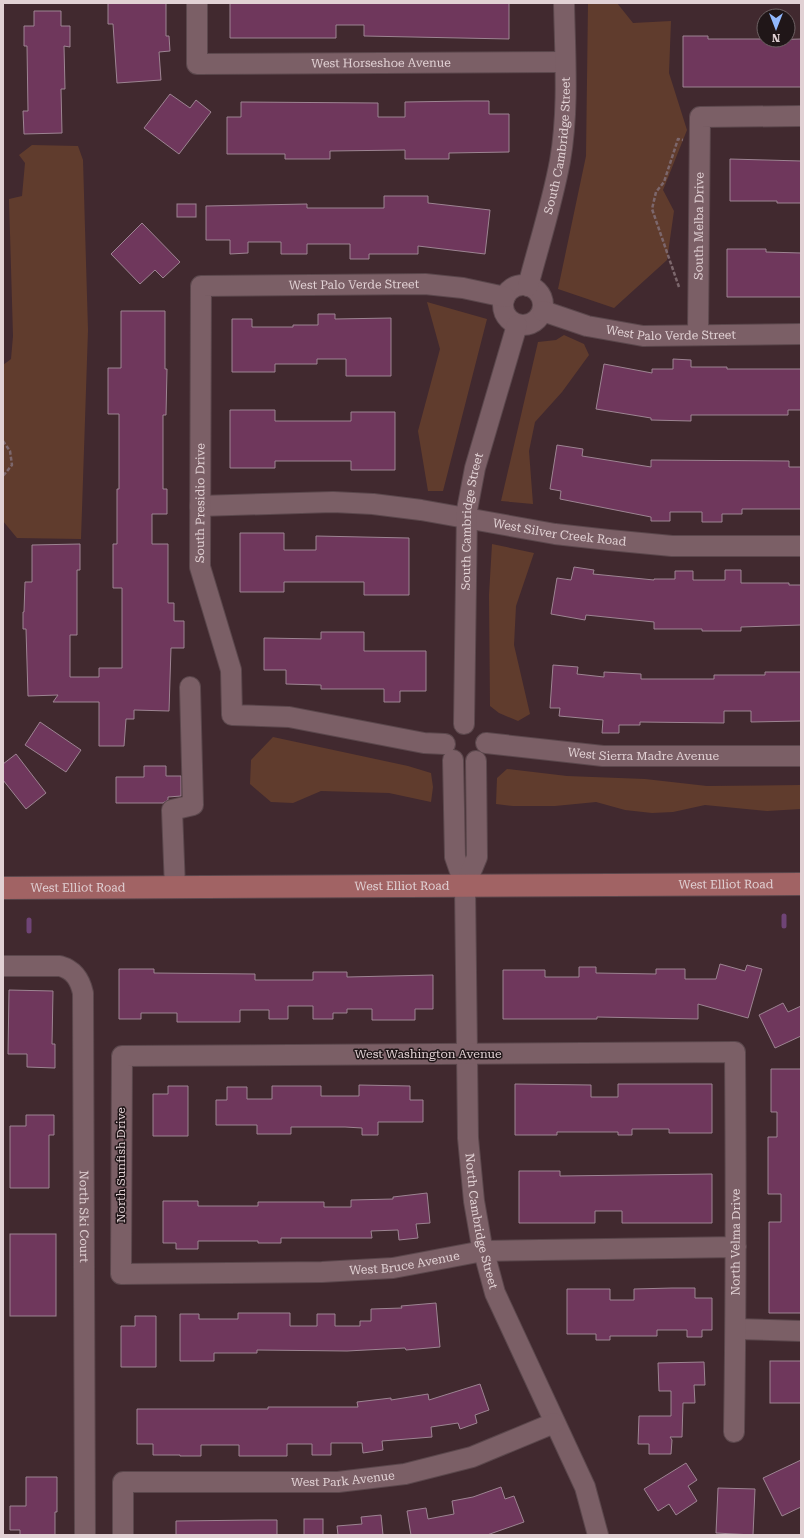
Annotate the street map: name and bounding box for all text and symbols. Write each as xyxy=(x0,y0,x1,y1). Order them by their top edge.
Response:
north arrow xyxy=(756,8,796,48)
text: N xyxy=(771,31,780,44)
street label: West Horseshoe Avenue xyxy=(311,56,451,70)
street label: South Cambridge Street xyxy=(541,77,573,216)
street label: South Melba Drive xyxy=(692,172,706,280)
street label: West Palo Verde Street xyxy=(289,277,420,292)
street label: West Palo Verde Street xyxy=(605,322,736,343)
street label: South Presidio Drive xyxy=(193,443,207,563)
street label: South Cambridge Street xyxy=(459,451,486,590)
street label: West Silver Creek Road xyxy=(492,516,627,549)
street label: West Sierra Madre Avenue xyxy=(567,745,720,763)
street label: West Elliot Road xyxy=(679,877,774,892)
street label: West Elliot Road xyxy=(355,879,450,893)
street label: West Elliot Road xyxy=(31,880,126,895)
street label: West Washington Avenue xyxy=(354,1047,502,1061)
street label: North Sunfish Drive xyxy=(114,1107,128,1223)
street label: North Cambridge Street xyxy=(462,1153,501,1291)
street label: North Ski Court xyxy=(77,1170,91,1263)
street label: North Velma Drive xyxy=(728,1188,743,1296)
street label: West Bruce Avenue xyxy=(349,1249,461,1277)
street label: West Park Avenue xyxy=(291,1468,396,1489)

